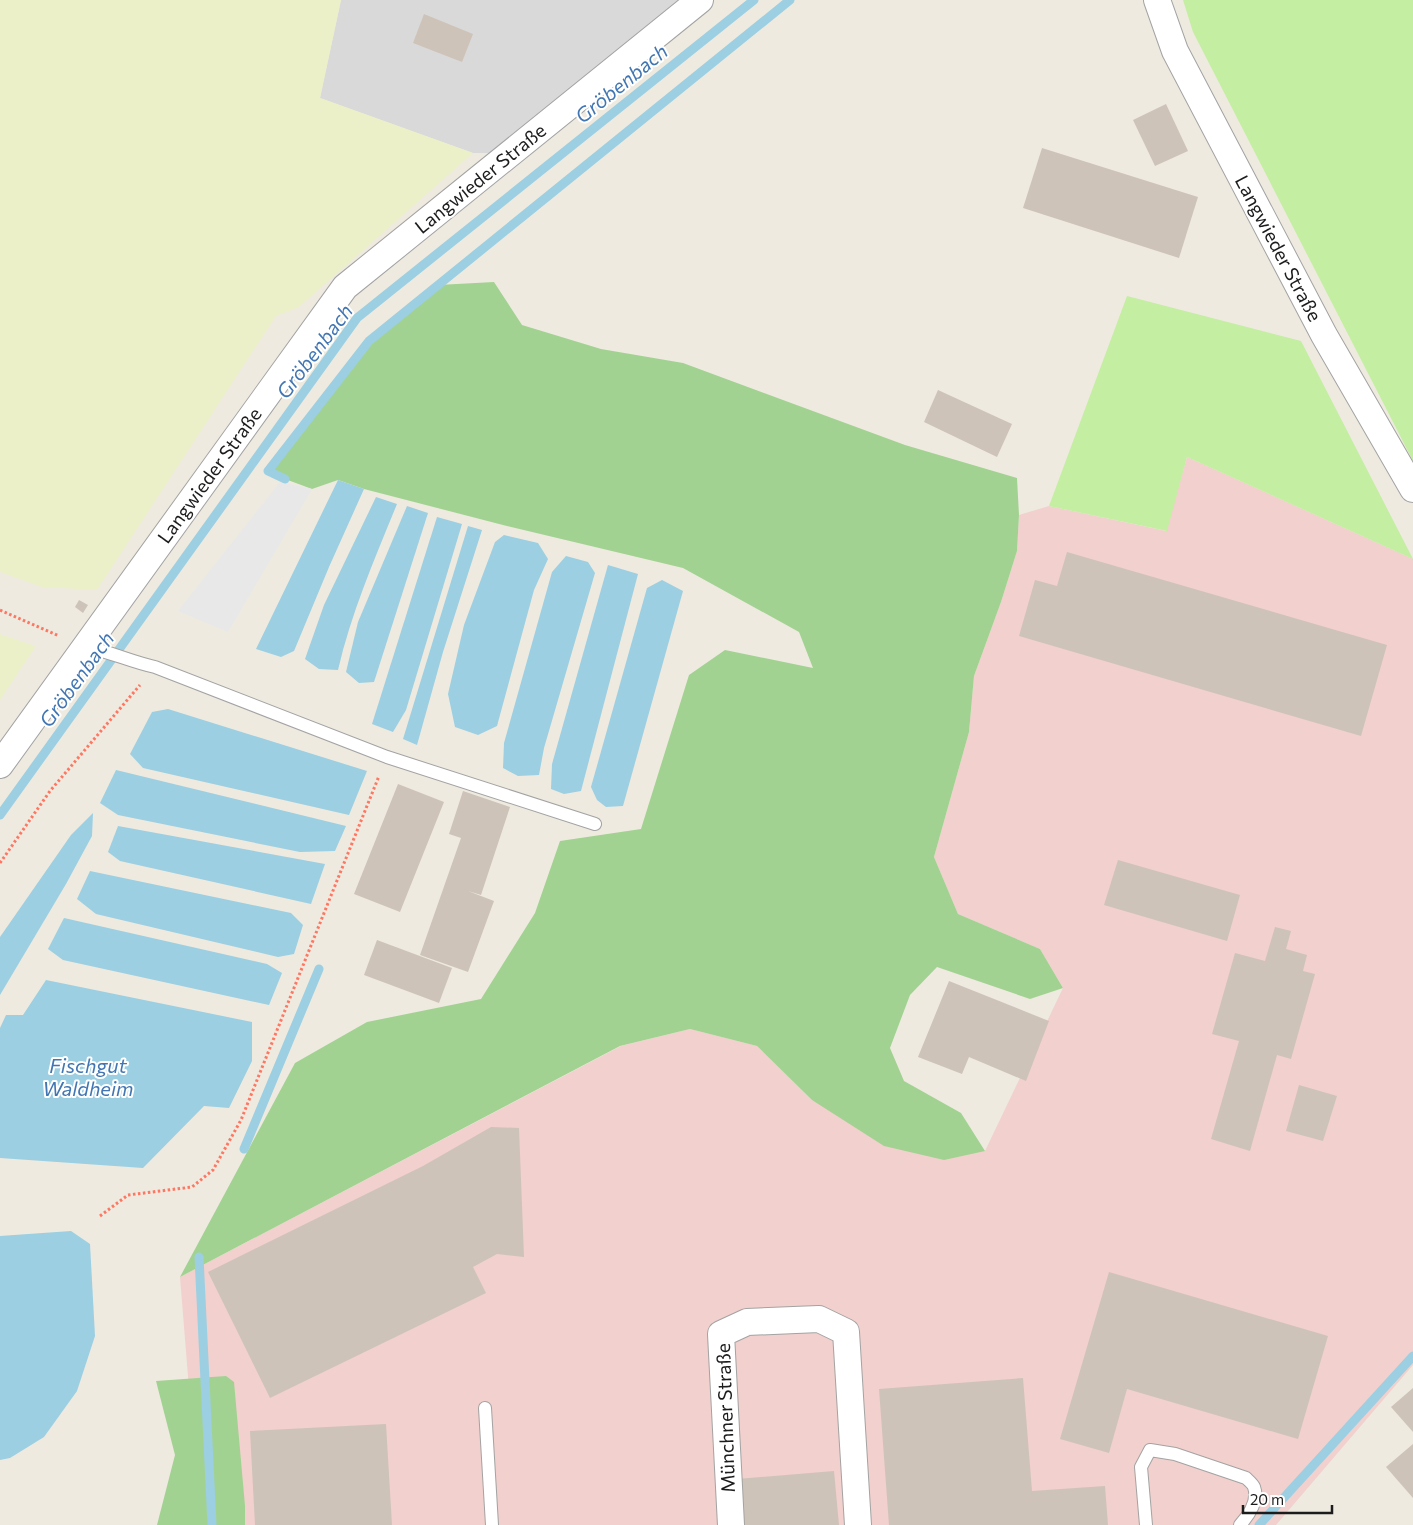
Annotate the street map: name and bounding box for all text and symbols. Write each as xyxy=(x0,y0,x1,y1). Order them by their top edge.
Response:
water label: Gröbenbach xyxy=(570,39,672,127)
street label: Langwieder Straße xyxy=(410,118,550,238)
street label: Langwieder Straße xyxy=(1231,171,1327,325)
water label: Gröbenbach xyxy=(271,299,357,403)
street label: Langwieder Straße xyxy=(152,403,266,547)
water label: Gröbenbach xyxy=(33,627,119,731)
water label: Fischgut Waldheim xyxy=(42,1053,134,1100)
street label: Münchner Straße xyxy=(711,1343,739,1493)
scale bar xyxy=(1243,1482,1332,1514)
text: 20 m xyxy=(1250,1490,1284,1508)

